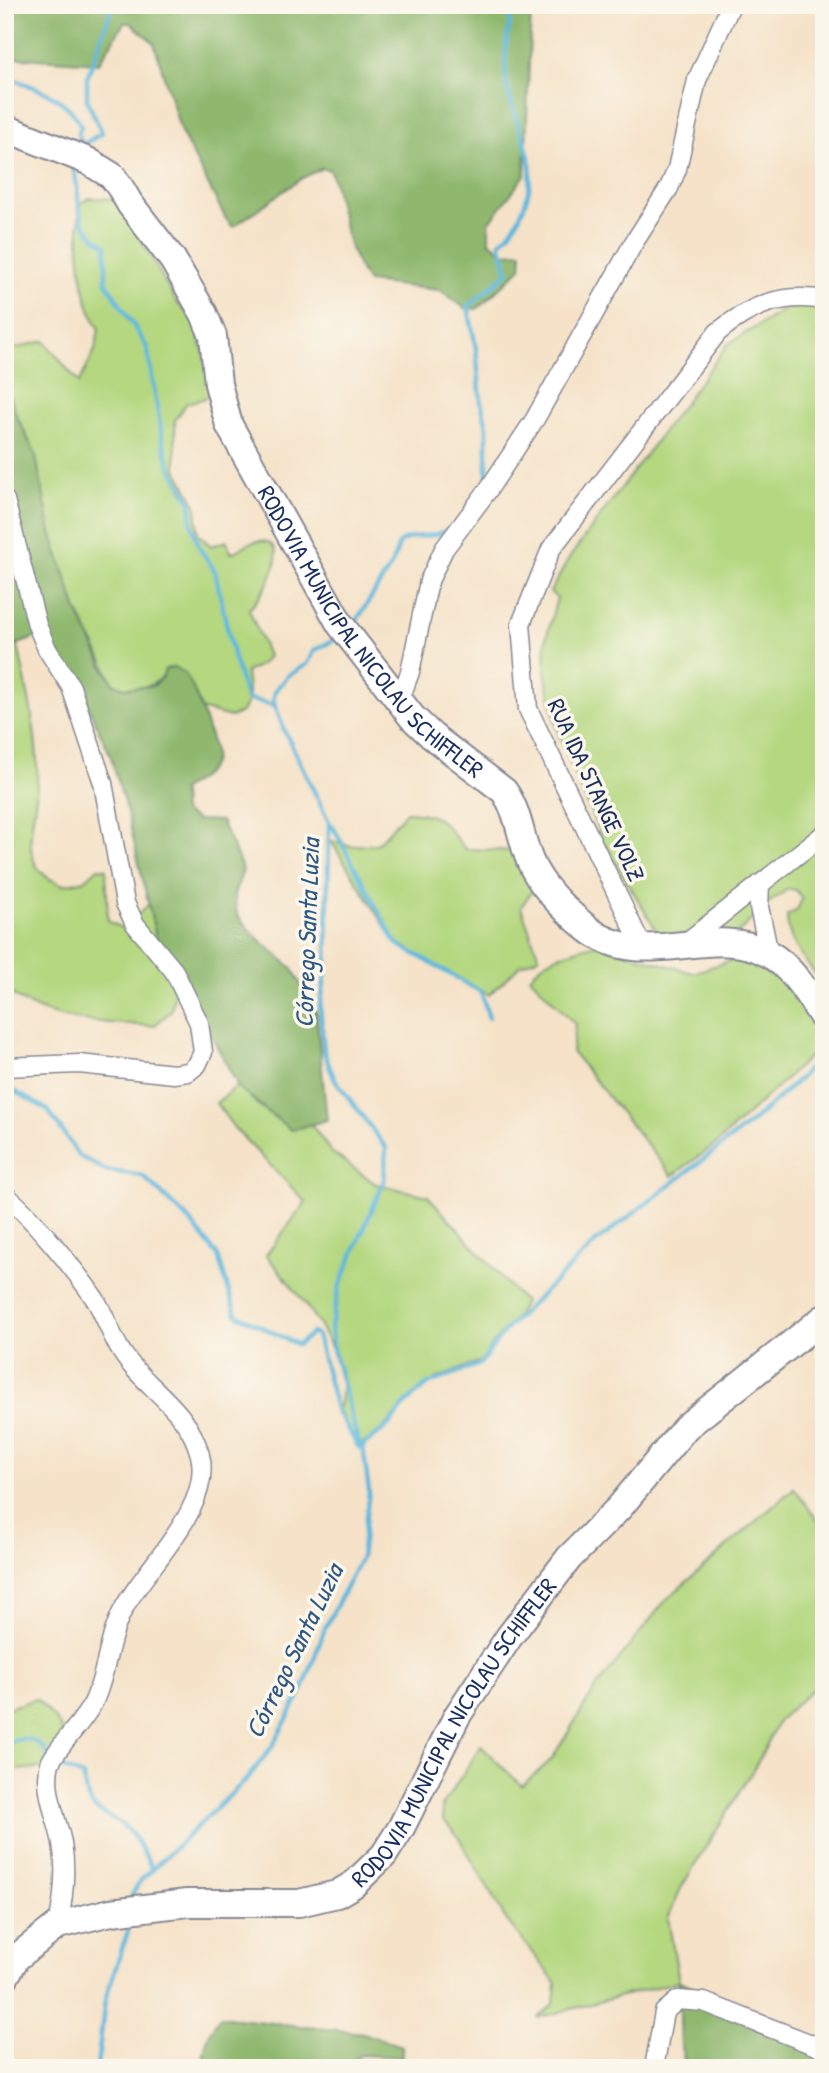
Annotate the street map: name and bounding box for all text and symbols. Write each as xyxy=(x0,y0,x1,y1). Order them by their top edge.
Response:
street label: RODOVIA MUNICIPAL NICOLAU SCHIFFLER xyxy=(251,479,490,785)
street label: RUA IDA STANGE VOLZ xyxy=(541,693,653,886)
water label: Córrego Santa Luzia xyxy=(286,835,328,1028)
water label: Córrego Santa Luzia xyxy=(236,1556,353,1744)
street label: RODOVIA MUNICIPAL NICOLAU SCHIFFLER xyxy=(344,1571,563,1893)

